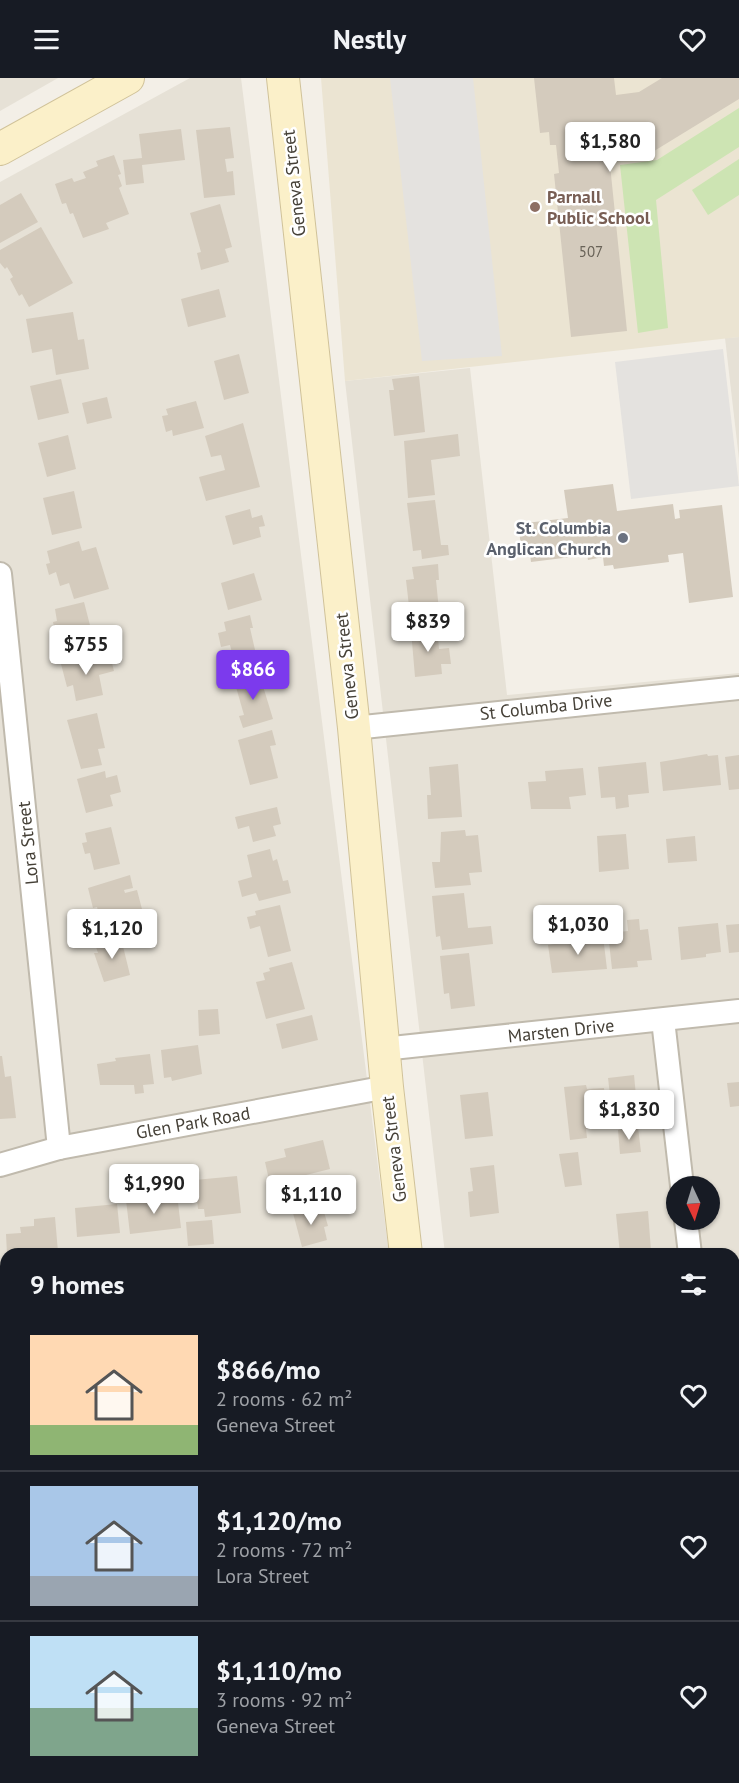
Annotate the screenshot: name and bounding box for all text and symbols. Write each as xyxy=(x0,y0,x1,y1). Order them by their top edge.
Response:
text: Nestly xyxy=(333,22,406,56)
icon: menu xyxy=(30,23,63,56)
icon: heart xyxy=(676,23,709,56)
pin: $1,580 xyxy=(561,122,659,173)
text: $1,580 xyxy=(579,128,641,154)
street label: Geneva Street xyxy=(276,129,311,238)
place label: Parnall Public School xyxy=(547,185,651,229)
marker: Parnall Public School xyxy=(528,200,542,214)
house number: 507 xyxy=(579,242,603,261)
place label: St. Columbia Anglican Church xyxy=(486,516,611,560)
marker: St. Columbia Anglican Church xyxy=(616,531,630,545)
pin: $839 xyxy=(392,602,464,653)
text: $839 xyxy=(405,608,451,634)
street label: Geneva Street xyxy=(329,612,364,721)
pin: $755 xyxy=(50,625,122,676)
text: $755 xyxy=(63,631,109,657)
pin: $866 xyxy=(217,650,289,701)
text: $866 xyxy=(230,656,276,682)
street label: St Columba Drive xyxy=(479,688,613,725)
street label: Lora Street xyxy=(12,800,43,886)
pin: $1,030 xyxy=(529,905,627,956)
pin: $1,120 xyxy=(63,909,161,960)
text: $1,030 xyxy=(547,911,609,937)
text: $1,120 xyxy=(81,915,143,941)
street label: Marsten Drive xyxy=(507,1013,615,1048)
pin: $1,830 xyxy=(580,1090,678,1141)
street label: Geneva Street xyxy=(376,1094,411,1204)
text: $1,830 xyxy=(598,1096,660,1122)
street label: Glen Park Road xyxy=(134,1101,252,1144)
pin: $1,990 xyxy=(105,1164,203,1215)
text: $1,990 xyxy=(123,1170,185,1196)
pin: $1,110 xyxy=(262,1175,360,1226)
north arrow xyxy=(666,1176,720,1230)
map controls xyxy=(666,1176,720,1230)
text: $1,110 xyxy=(280,1181,342,1207)
text: 9 homes xyxy=(30,1268,125,1301)
icon: filters xyxy=(677,1268,710,1301)
text: $866/mo xyxy=(216,1353,320,1386)
icon: home xyxy=(78,1359,150,1431)
icon: heart xyxy=(677,1379,710,1412)
text: 2 rooms · 62 m² xyxy=(216,1386,352,1412)
text: Geneva Street xyxy=(216,1412,335,1438)
text: $1,120/mo xyxy=(216,1504,342,1537)
icon: home xyxy=(78,1510,150,1582)
icon: heart xyxy=(677,1530,710,1563)
text: 2 rooms · 72 m² xyxy=(216,1537,352,1563)
text: Lora Street xyxy=(216,1563,309,1589)
text: $1,110/mo xyxy=(216,1654,342,1687)
icon: home xyxy=(78,1660,150,1732)
icon: heart xyxy=(677,1680,710,1713)
text: 3 rooms · 92 m² xyxy=(216,1687,352,1713)
text: Geneva Street xyxy=(216,1713,335,1739)

